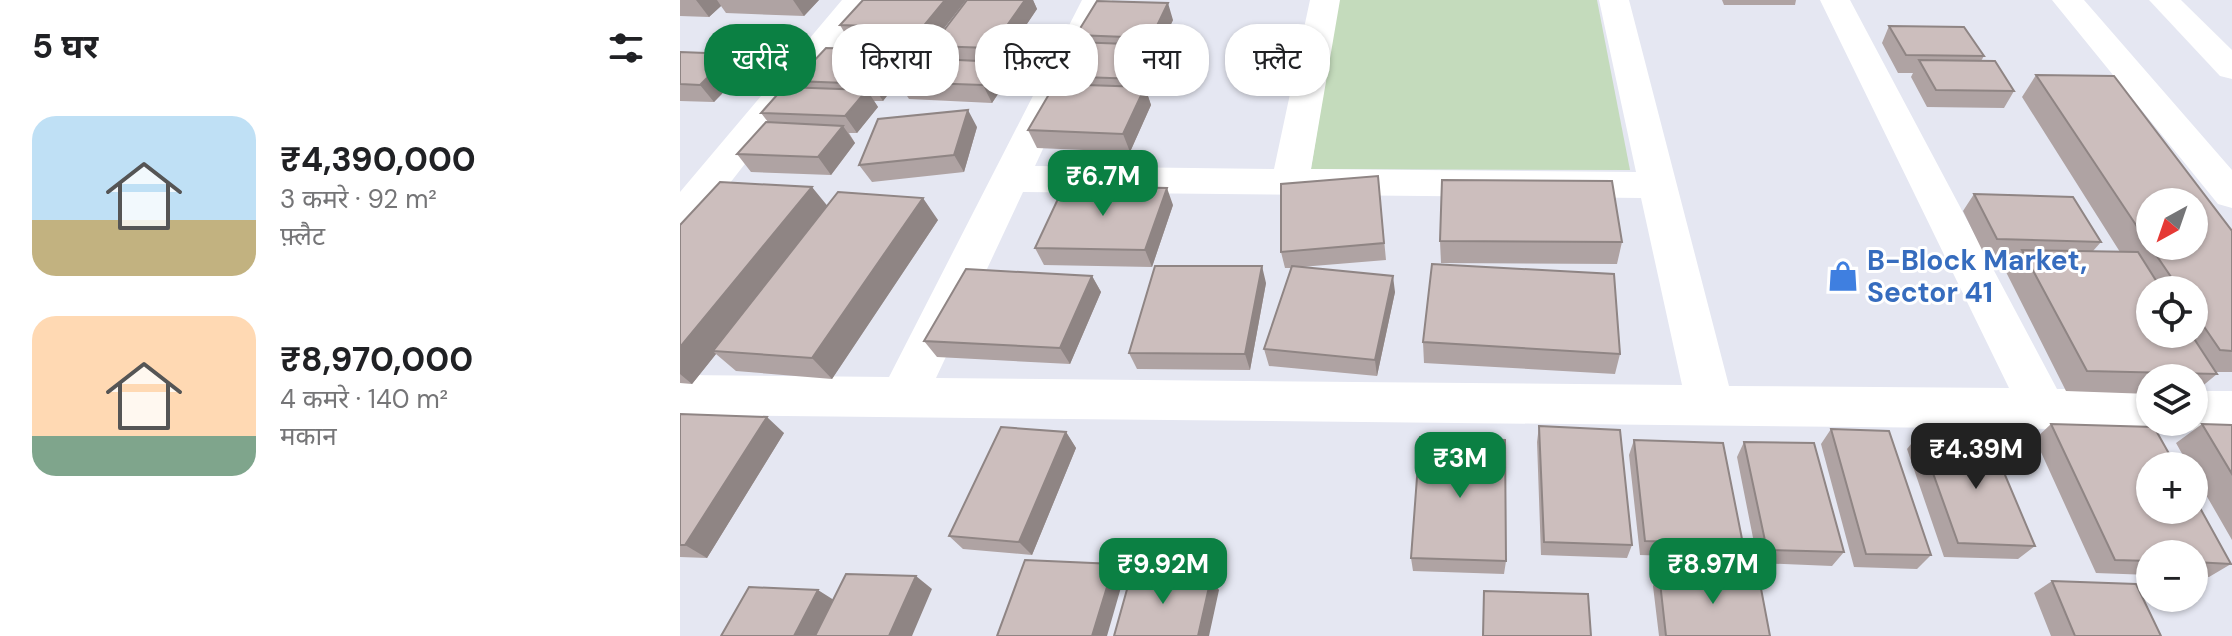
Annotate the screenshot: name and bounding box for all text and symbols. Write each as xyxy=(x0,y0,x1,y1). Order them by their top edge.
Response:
text: 5 घर xyxy=(32,24,98,69)
chip: खरीदें xyxy=(704,24,816,96)
chip: किराया xyxy=(832,24,959,96)
chip: फ़िल्टर xyxy=(975,24,1098,96)
chip: नया xyxy=(1114,24,1209,96)
chip: फ़्लैट xyxy=(1225,24,1330,96)
icon: filters xyxy=(604,26,648,70)
text: ₹4,390,000 xyxy=(280,137,476,182)
icon: home xyxy=(96,148,192,244)
pin: ₹6.7M xyxy=(1047,150,1159,218)
text: ₹6.7M xyxy=(1066,159,1140,193)
text: 3 कमरे · 92 m² xyxy=(280,182,437,216)
north arrow xyxy=(2136,188,2208,260)
map controls xyxy=(2136,188,2208,612)
text: फ़्लैट xyxy=(280,219,325,253)
place label: B-Block Market, Sector 41 xyxy=(1867,242,2087,311)
shop icon: B-Block Market, Sector 41 xyxy=(1826,259,1860,293)
button: locate xyxy=(2136,276,2208,348)
text: ₹8,970,000 xyxy=(280,337,473,382)
icon: home xyxy=(96,348,192,444)
button: layers xyxy=(2136,364,2208,436)
text: 4 कमरे · 140 m² xyxy=(280,382,448,416)
text: मकान xyxy=(280,419,337,453)
pin: ₹4.39M xyxy=(1911,423,2041,491)
pin: ₹3M xyxy=(1421,432,1499,500)
text: ₹4.39M xyxy=(1929,432,2023,466)
text: ₹3M xyxy=(1433,441,1487,475)
button: + xyxy=(2136,452,2208,524)
pin: ₹9.92M xyxy=(1098,538,1228,606)
pin: ₹8.97M xyxy=(1648,538,1778,606)
button: − xyxy=(2136,540,2208,612)
text: ₹9.92M xyxy=(1117,547,1209,581)
text: ₹8.97M xyxy=(1667,547,1759,581)

